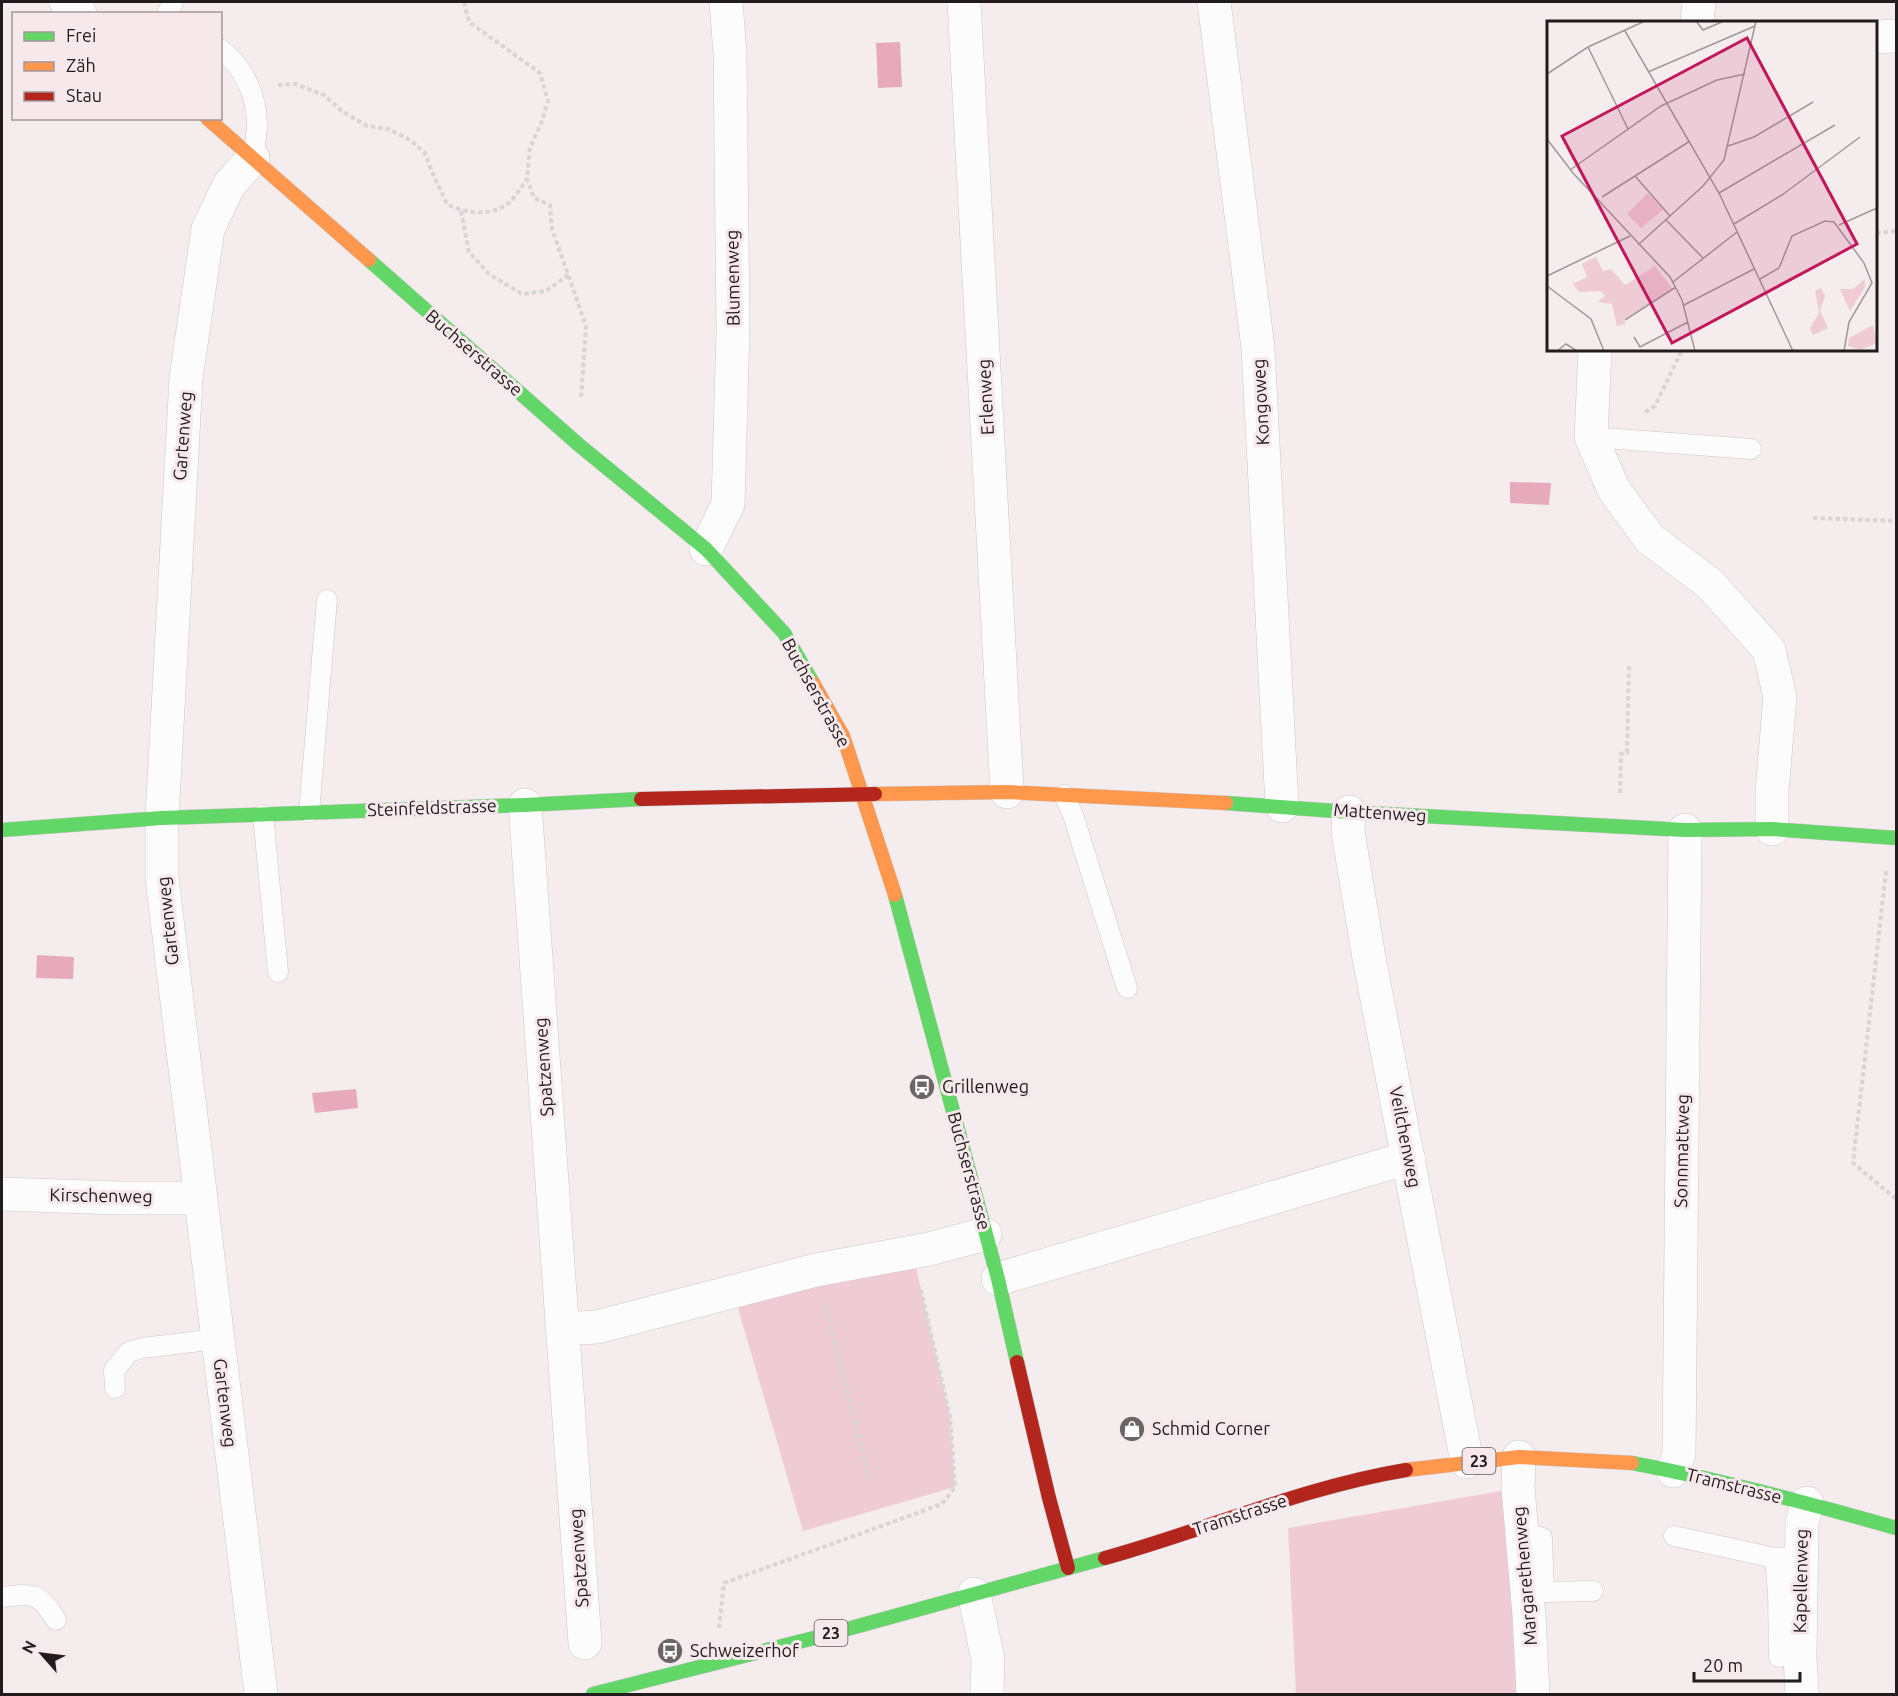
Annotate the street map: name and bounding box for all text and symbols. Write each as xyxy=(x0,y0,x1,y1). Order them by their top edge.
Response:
legend xyxy=(12,12,222,120)
inset map xyxy=(1547,21,1877,351)
text: Frei xyxy=(66,25,96,45)
text: Zäh xyxy=(66,55,96,75)
text: Stau xyxy=(66,85,102,105)
street label: Blumenweg xyxy=(721,230,743,326)
street label: Buchserstrasse xyxy=(422,305,527,400)
street label: Kongoweg xyxy=(1248,358,1272,446)
street label: Erlenweg xyxy=(973,359,997,436)
street label: Gartenweg xyxy=(169,391,195,481)
street label: Buchserstrasse xyxy=(779,635,855,750)
street label: Steinfeldstrasse xyxy=(367,795,497,819)
street label: Mattenweg xyxy=(1333,799,1427,825)
street label: Gartenweg xyxy=(152,876,182,967)
street label: Spatzenweg xyxy=(530,1017,556,1117)
bus stop icon: Grillenweg xyxy=(907,1072,937,1102)
place label: Grillenweg xyxy=(942,1076,1029,1096)
street label: Veilchenweg xyxy=(1386,1084,1426,1189)
street label: Sonnmattweg xyxy=(1670,1094,1692,1208)
street label: Buchserstrasse xyxy=(945,1110,995,1232)
street label: Kirschenweg xyxy=(49,1184,153,1206)
street label: Gartenweg xyxy=(211,1357,241,1449)
shop icon: Schmid Corner xyxy=(1117,1414,1147,1444)
place label: Schmid Corner xyxy=(1152,1418,1270,1438)
road number: 23 xyxy=(1462,1448,1496,1474)
street label: Tramstrasse xyxy=(1685,1464,1784,1507)
street label: Tramstrasse xyxy=(1190,1489,1289,1539)
street label: Margarethenweg xyxy=(1508,1506,1540,1647)
street label: Spatzenweg xyxy=(565,1508,591,1608)
street label: Kapellenweg xyxy=(1789,1529,1811,1633)
road number: 23 xyxy=(814,1620,848,1646)
north arrow xyxy=(12,1624,72,1684)
bus stop icon: Schweizerhof xyxy=(655,1636,685,1666)
text: N xyxy=(18,1637,40,1656)
place label: Schweizerhof xyxy=(690,1640,799,1660)
scale bar xyxy=(1694,1645,1800,1683)
text: 20 m xyxy=(1703,1655,1743,1675)

